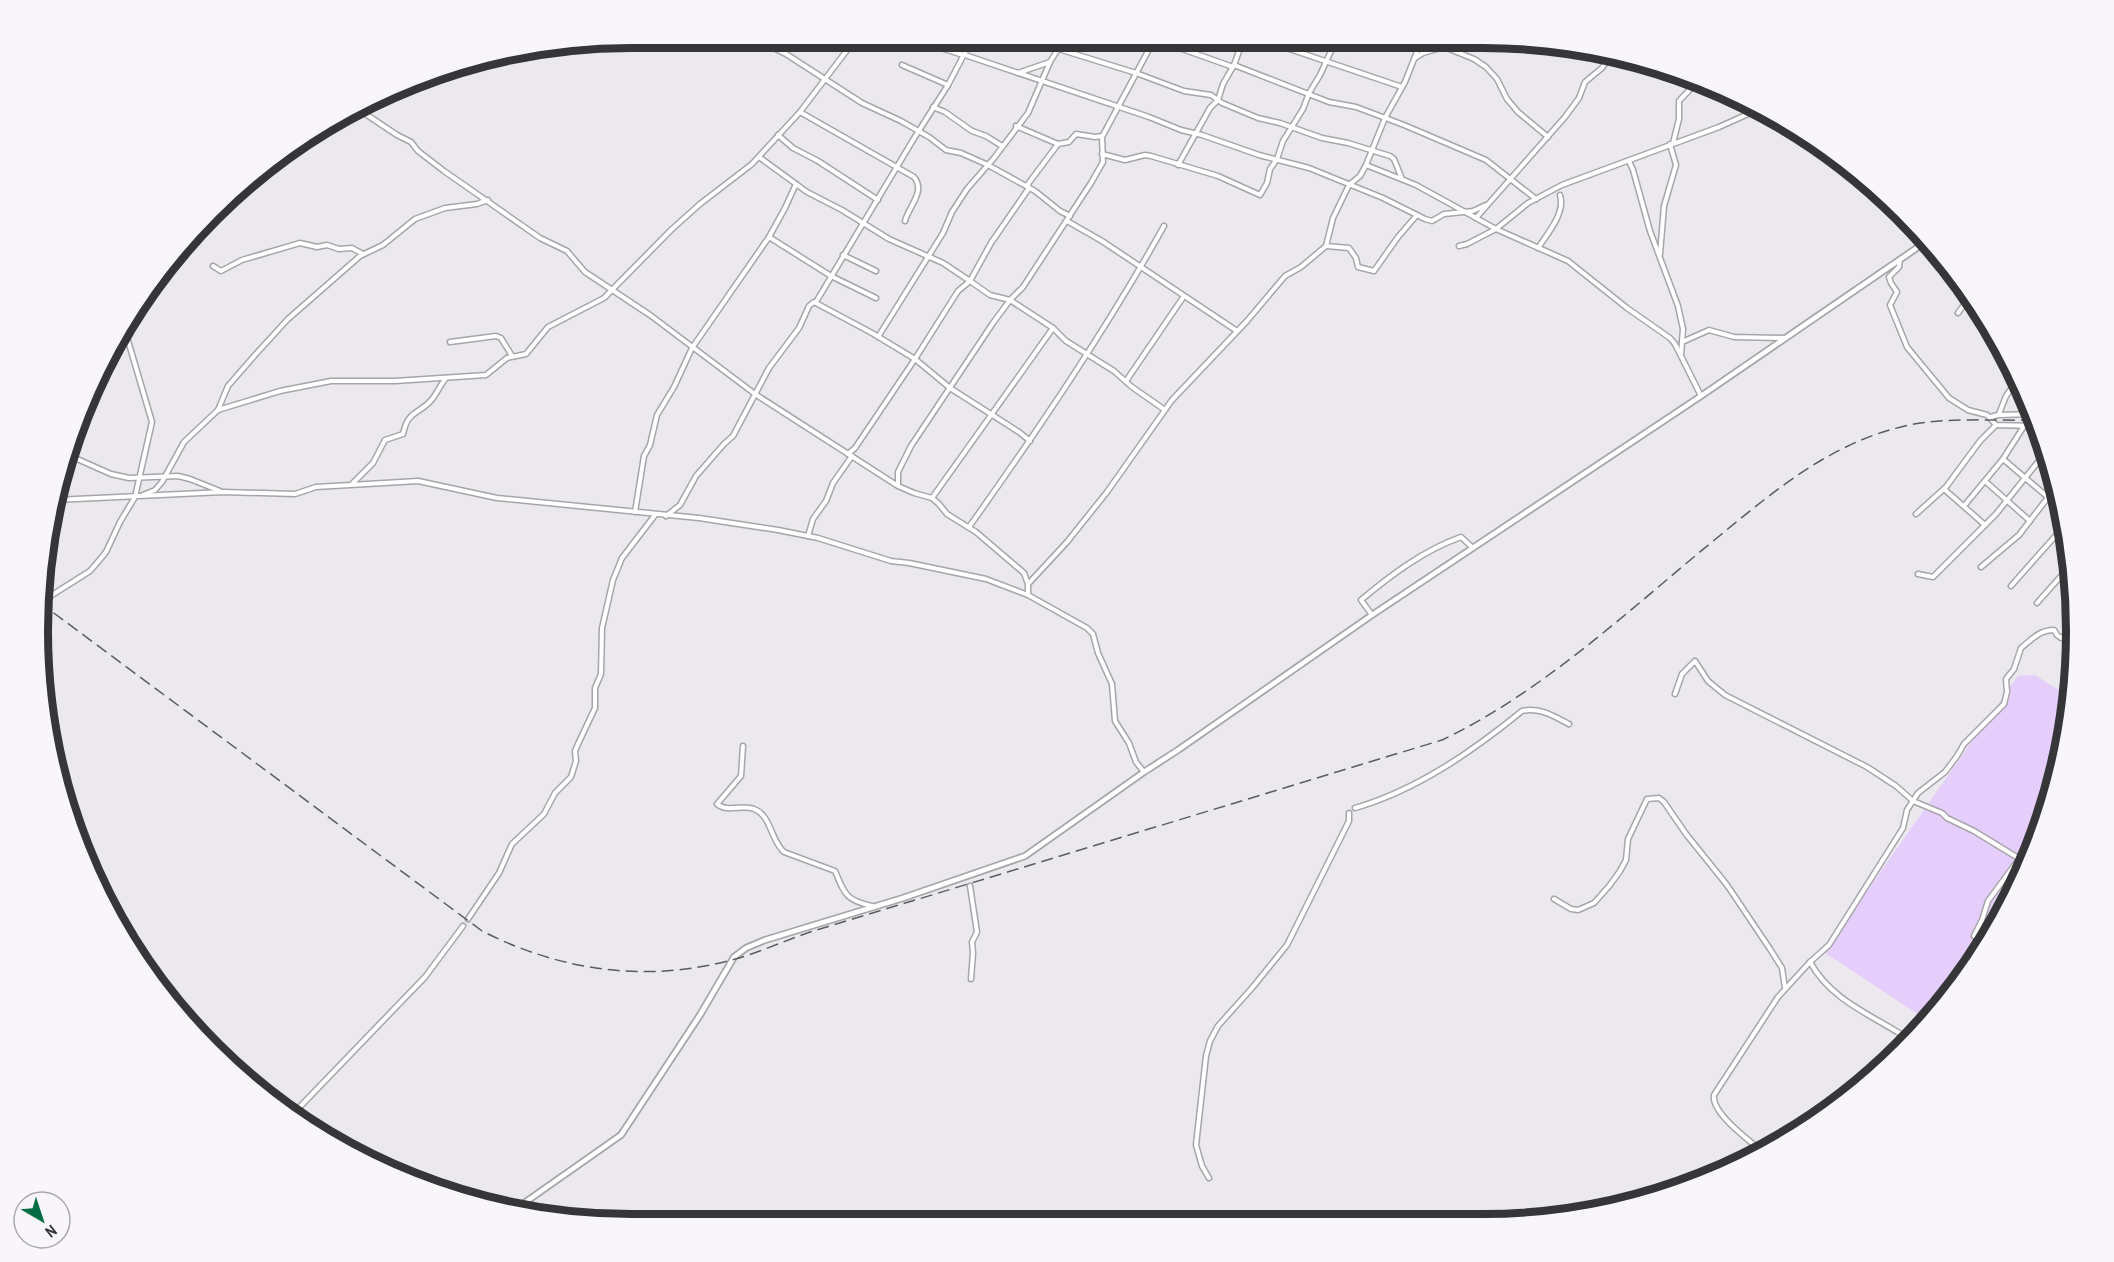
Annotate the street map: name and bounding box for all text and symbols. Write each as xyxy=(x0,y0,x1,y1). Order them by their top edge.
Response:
north arrow xyxy=(12,1190,72,1250)
text: N xyxy=(41,1220,62,1243)

